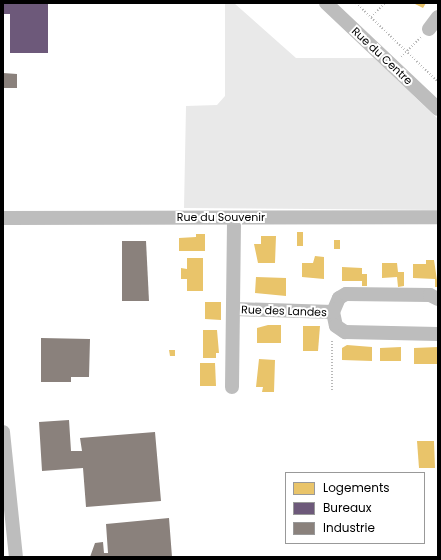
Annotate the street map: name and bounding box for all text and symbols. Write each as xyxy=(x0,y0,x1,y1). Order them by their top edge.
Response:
street label: Rue du Centre xyxy=(349,25,415,87)
street label: Rue du Souvenir xyxy=(177,210,265,224)
street label: Rue des Landes xyxy=(241,303,327,319)
legend xyxy=(285,472,425,544)
text: Logements xyxy=(323,479,390,496)
text: Bureaux xyxy=(323,499,372,516)
text: Industrie xyxy=(323,519,375,536)

